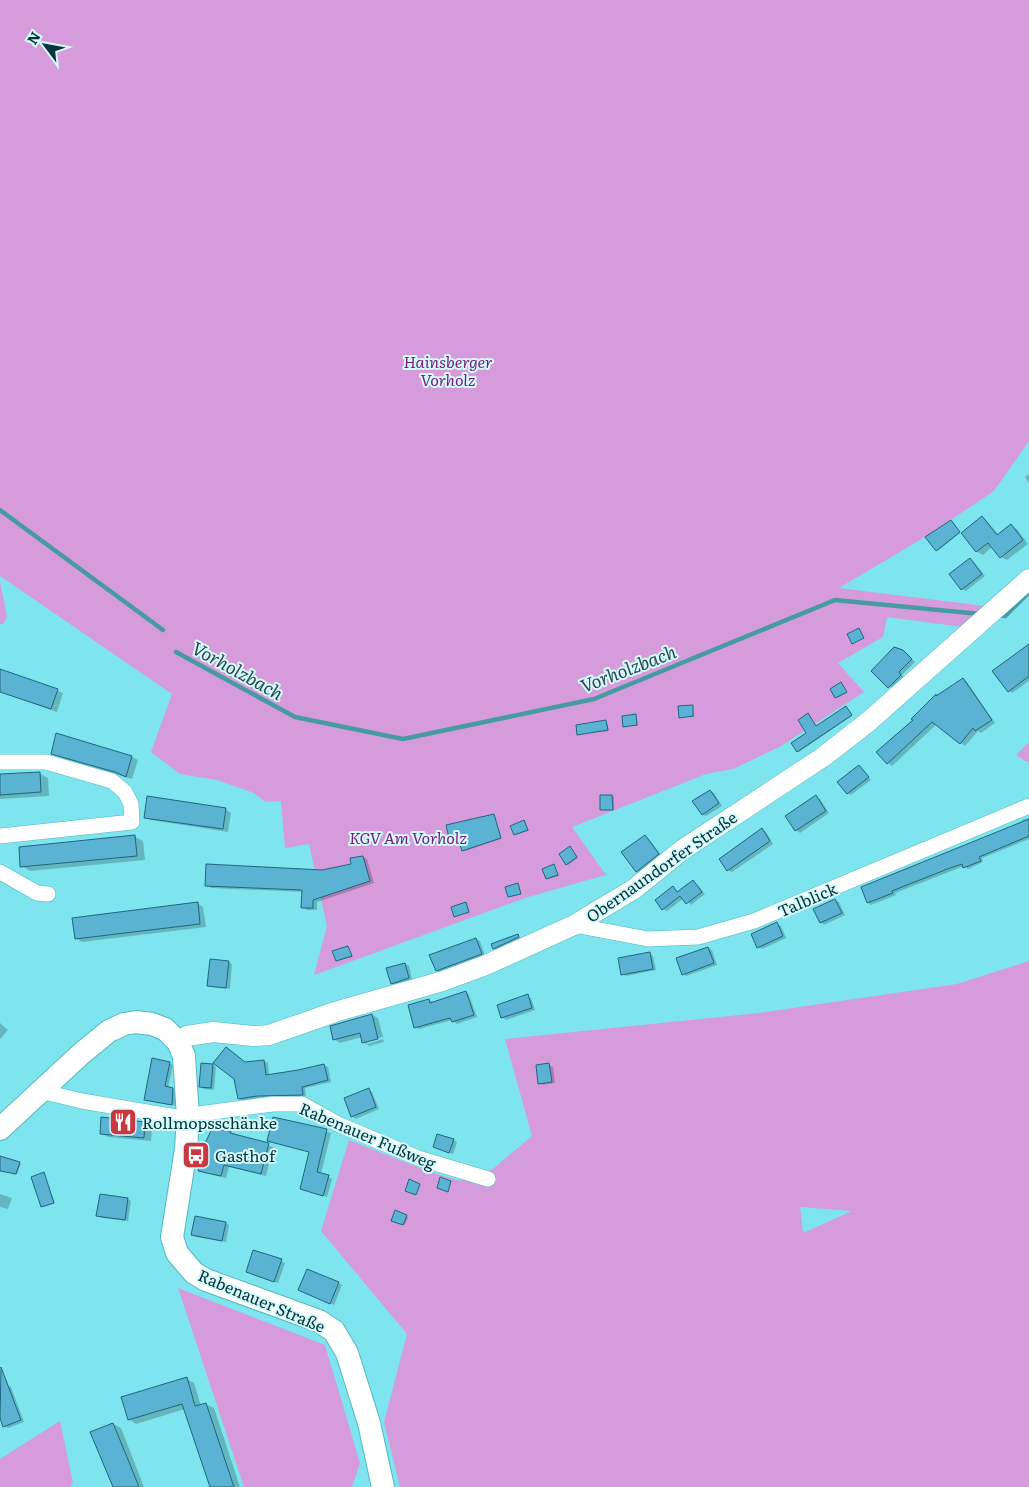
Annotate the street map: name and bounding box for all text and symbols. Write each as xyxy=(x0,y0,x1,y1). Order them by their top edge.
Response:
north arrow xyxy=(20,20,70,70)
text: N xyxy=(22,27,45,48)
park label: Hainsberger Vorholz xyxy=(403,349,493,391)
water label: Vorholzbach xyxy=(187,634,289,706)
water label: Vorholzbach xyxy=(576,637,680,699)
street label: Obernaundorfer Straße xyxy=(581,805,741,927)
park label: KGV Am Vorholz xyxy=(349,825,467,849)
street label: Talblick xyxy=(774,876,841,922)
street label: Rabenauer Fußweg xyxy=(296,1095,440,1175)
restaurant icon: Rollmopsschänke xyxy=(108,1107,138,1137)
place label: Rollmopsschänke xyxy=(142,1110,277,1134)
bus stop icon: Gasthof xyxy=(181,1140,211,1170)
place label: Gasthof xyxy=(215,1143,277,1167)
street label: Rabenauer Straße xyxy=(195,1262,329,1338)

